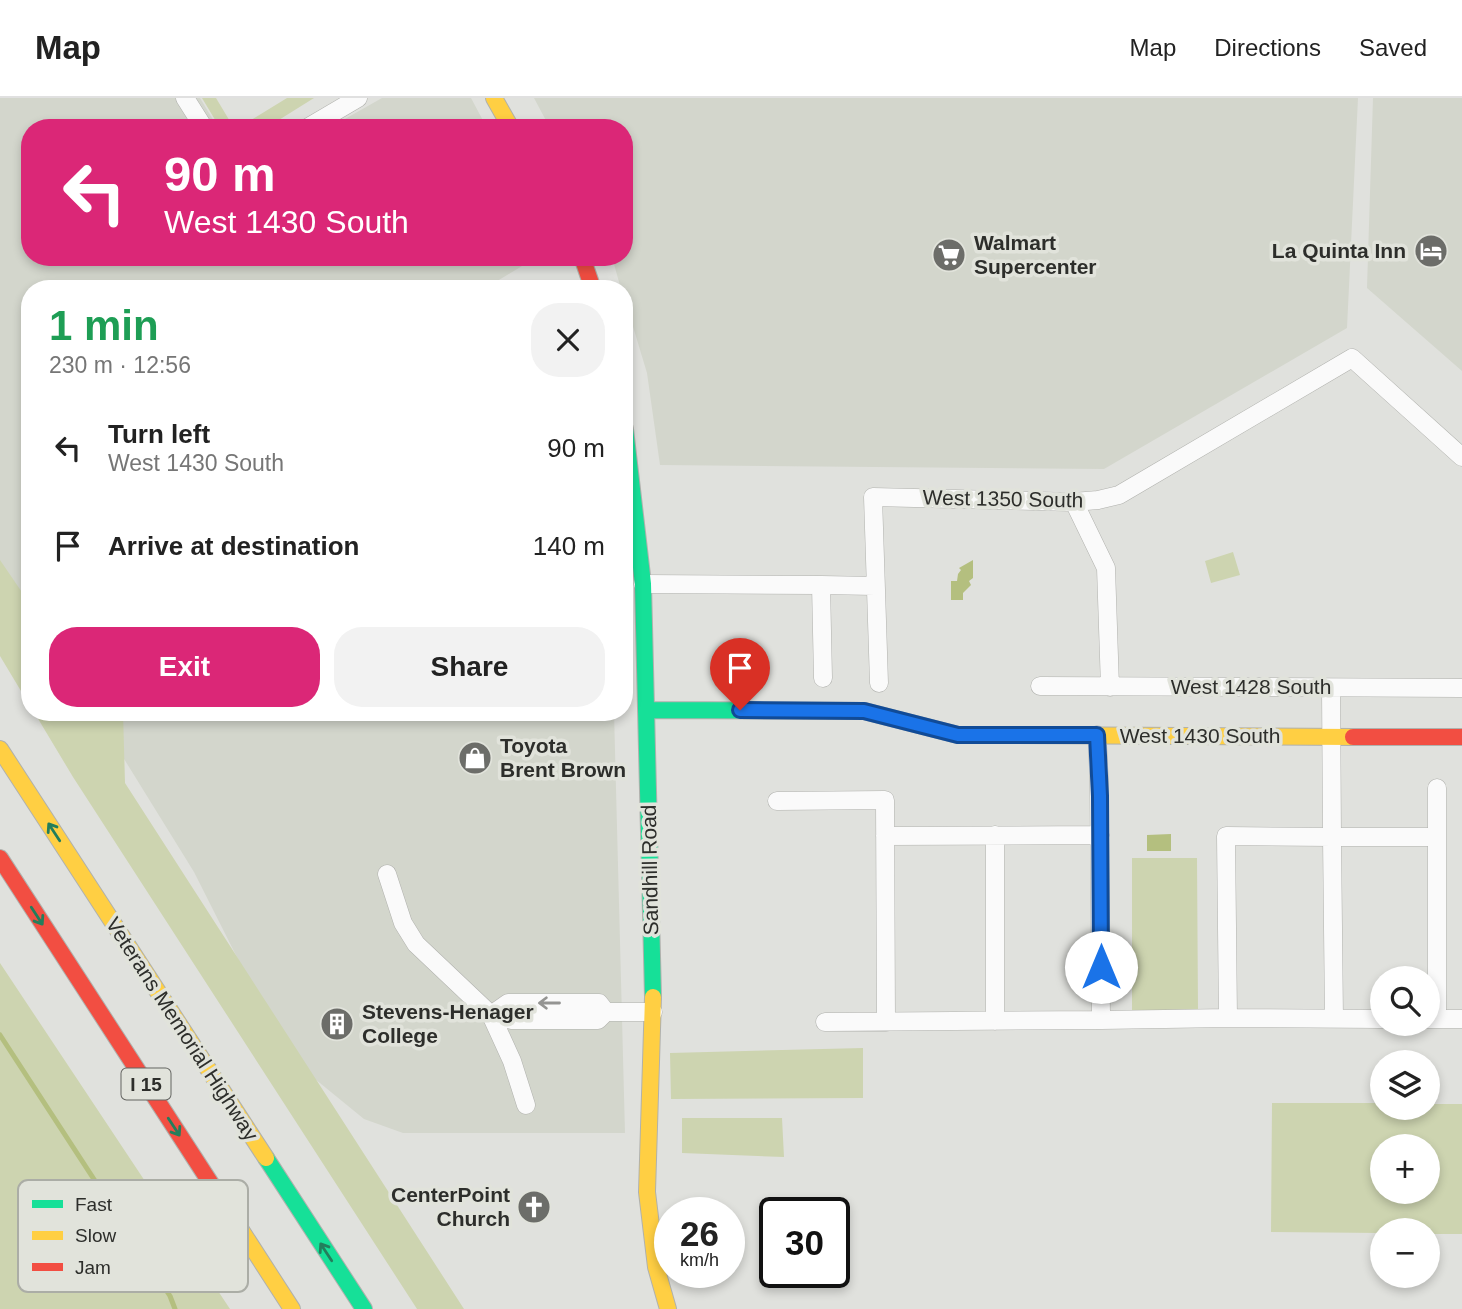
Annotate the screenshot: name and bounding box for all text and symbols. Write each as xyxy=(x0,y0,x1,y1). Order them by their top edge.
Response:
text: Map xyxy=(35,29,101,66)
text: Map xyxy=(1130,34,1176,61)
text: Directions xyxy=(1214,34,1321,61)
text: Saved xyxy=(1359,34,1427,61)
icon: left xyxy=(49,147,140,238)
text: 90 m xyxy=(164,147,276,201)
text: West 1430 South xyxy=(164,204,409,240)
place label: Walmart Supercenter xyxy=(974,231,1097,278)
hotel icon: La Quinta Inn xyxy=(1412,232,1450,270)
supermarket icon: Walmart Supercenter xyxy=(930,236,968,274)
place label: La Quinta Inn xyxy=(1272,239,1406,262)
text: 1 min xyxy=(49,302,159,349)
button: close xyxy=(531,303,605,377)
text: 230 m · 12:56 xyxy=(49,352,191,378)
text: Turn left xyxy=(108,419,210,449)
icon: left xyxy=(49,429,87,467)
text: 90 m xyxy=(547,433,605,463)
text: West 1430 South xyxy=(108,450,284,476)
street label: West 1350 South xyxy=(922,486,1084,511)
icon: arrive xyxy=(49,527,87,565)
text: Arrive at destination xyxy=(108,531,359,561)
text: 140 m xyxy=(533,531,605,561)
button: Exit xyxy=(49,627,320,707)
button: Share xyxy=(334,627,605,707)
pin xyxy=(710,638,770,710)
icon: arrive xyxy=(721,649,759,687)
street label: West 1428 South xyxy=(1171,675,1331,698)
street label: West 1430 South xyxy=(1120,724,1280,747)
place label: Toyota Brent Brown xyxy=(500,734,626,781)
shop icon: Toyota Brent Brown xyxy=(456,739,494,777)
street label: Sandhill Road xyxy=(637,804,662,936)
one-way arrow xyxy=(46,823,61,842)
one-way arrow xyxy=(30,905,44,925)
street label: Veterans Memorial Highway xyxy=(102,913,264,1145)
position arrow xyxy=(1064,930,1138,1004)
map controls xyxy=(1370,966,1440,1288)
button: search xyxy=(1370,966,1440,1036)
one-way arrow xyxy=(538,996,561,1010)
place label: Stevens-Henager College xyxy=(362,1000,534,1047)
building icon: Stevens-Henager College xyxy=(318,1005,356,1043)
button: layers xyxy=(1370,1050,1440,1120)
road number: I 15 xyxy=(122,1068,170,1100)
one-way arrow xyxy=(167,1117,181,1136)
button: + xyxy=(1370,1134,1440,1204)
legend xyxy=(18,1180,248,1292)
place label: CenterPoint Church xyxy=(391,1183,510,1230)
church icon: CenterPoint Church xyxy=(515,1188,553,1226)
text: Fast xyxy=(75,1194,113,1215)
speed limit sign: 30 xyxy=(759,1197,850,1288)
text: 26 xyxy=(680,1214,719,1253)
button: − xyxy=(1370,1218,1440,1288)
text: Slow xyxy=(75,1225,116,1246)
one-way arrow xyxy=(319,1242,333,1262)
text: km/h xyxy=(680,1250,719,1270)
text: Jam xyxy=(75,1257,111,1278)

